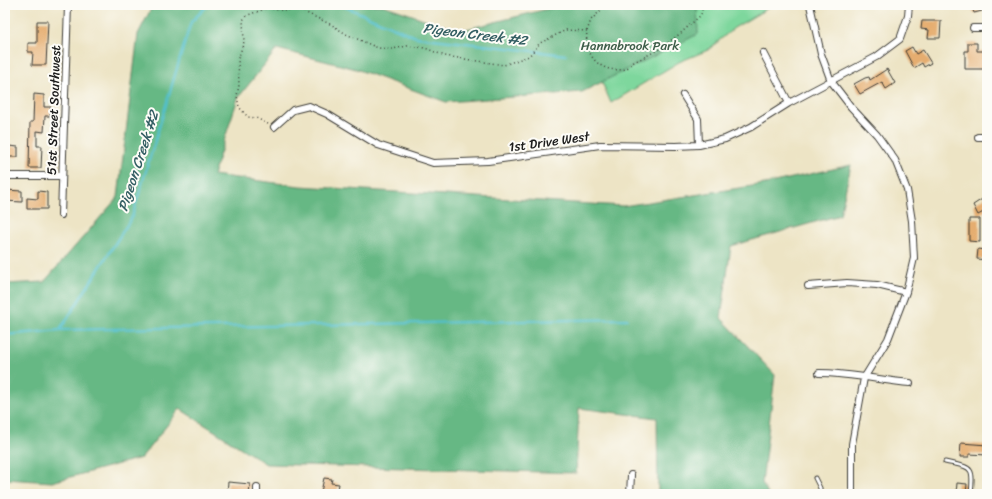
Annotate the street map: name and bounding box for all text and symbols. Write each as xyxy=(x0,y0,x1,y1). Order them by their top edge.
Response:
water label: Pigeon Creek #2 xyxy=(422,16,530,53)
park label: Hannabrook Park xyxy=(581,34,679,57)
street label: 51st Street Southwest xyxy=(40,44,67,175)
water label: Pigeon Creek #2 xyxy=(110,106,167,215)
street label: 1st Drive West xyxy=(507,124,592,159)

